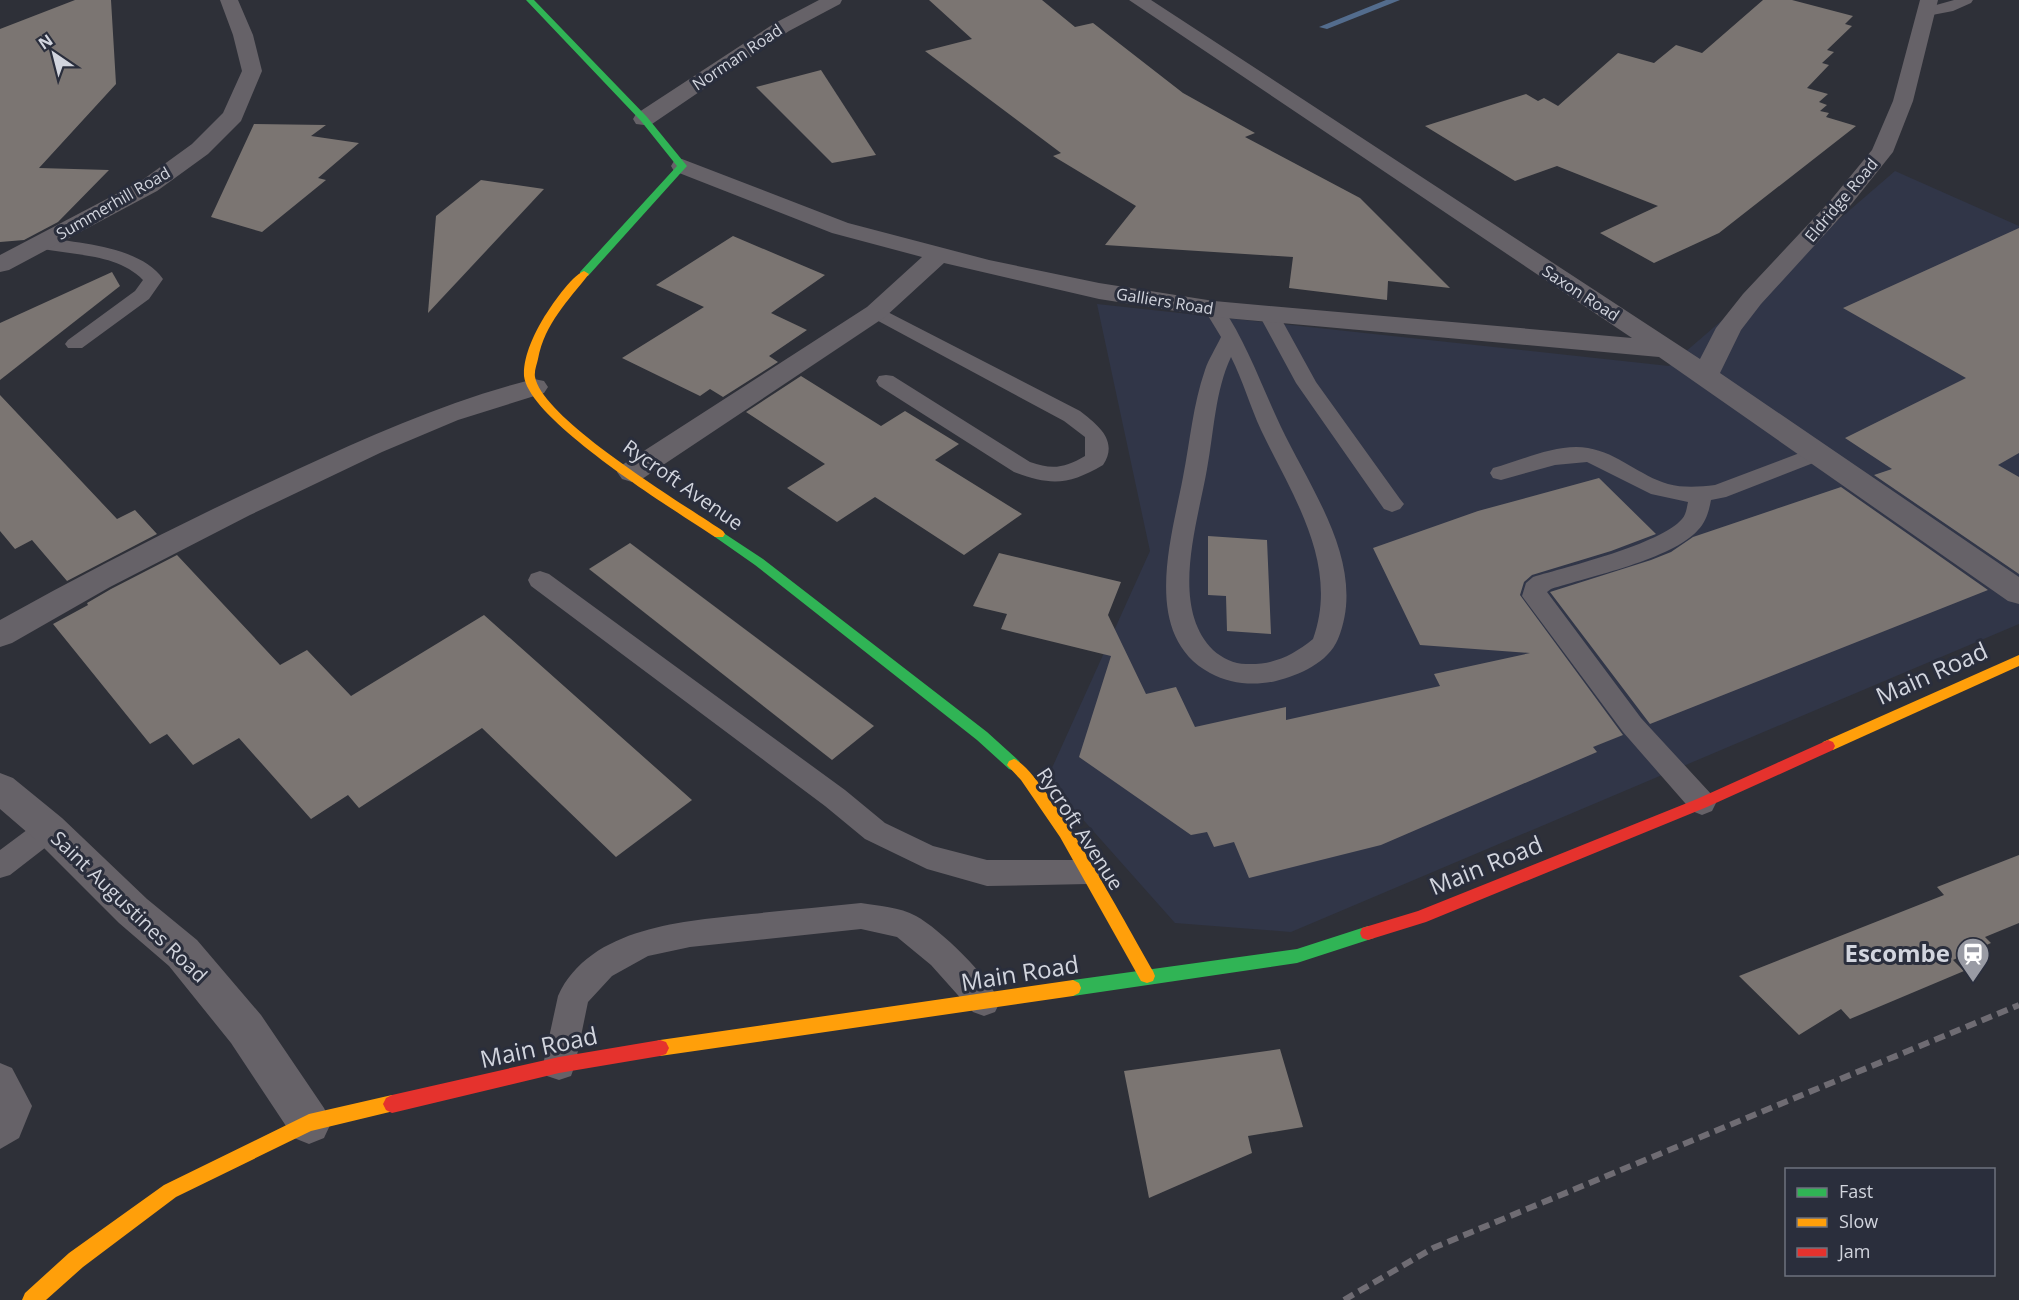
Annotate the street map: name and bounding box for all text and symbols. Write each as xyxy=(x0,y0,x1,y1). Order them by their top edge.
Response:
street label: Norman Road xyxy=(688,19,786,95)
north arrow xyxy=(24,24,84,84)
text: N xyxy=(34,29,57,54)
street label: Eldridge Road xyxy=(1799,153,1883,247)
street label: Summerhill Road xyxy=(52,161,174,245)
street label: Saxon Road xyxy=(1538,260,1624,326)
street label: Galliers Road xyxy=(1115,282,1215,320)
street label: Rycroft Avenue xyxy=(618,433,749,536)
street label: Main Road xyxy=(1870,633,1993,712)
street label: Rycroft Avenue xyxy=(1031,762,1130,895)
street label: Saint Augustines Road xyxy=(45,825,213,988)
street label: Main Road xyxy=(1424,827,1547,902)
place label: Escombe xyxy=(1844,936,1950,969)
station icon: Escombe xyxy=(1955,936,1991,983)
street label: Main Road xyxy=(958,947,1081,998)
street label: Main Road xyxy=(477,1018,600,1075)
legend xyxy=(1785,1168,1995,1276)
text: Fast xyxy=(1839,1179,1873,1203)
text: Slow xyxy=(1839,1209,1878,1233)
text: Jam xyxy=(1837,1239,1871,1263)

